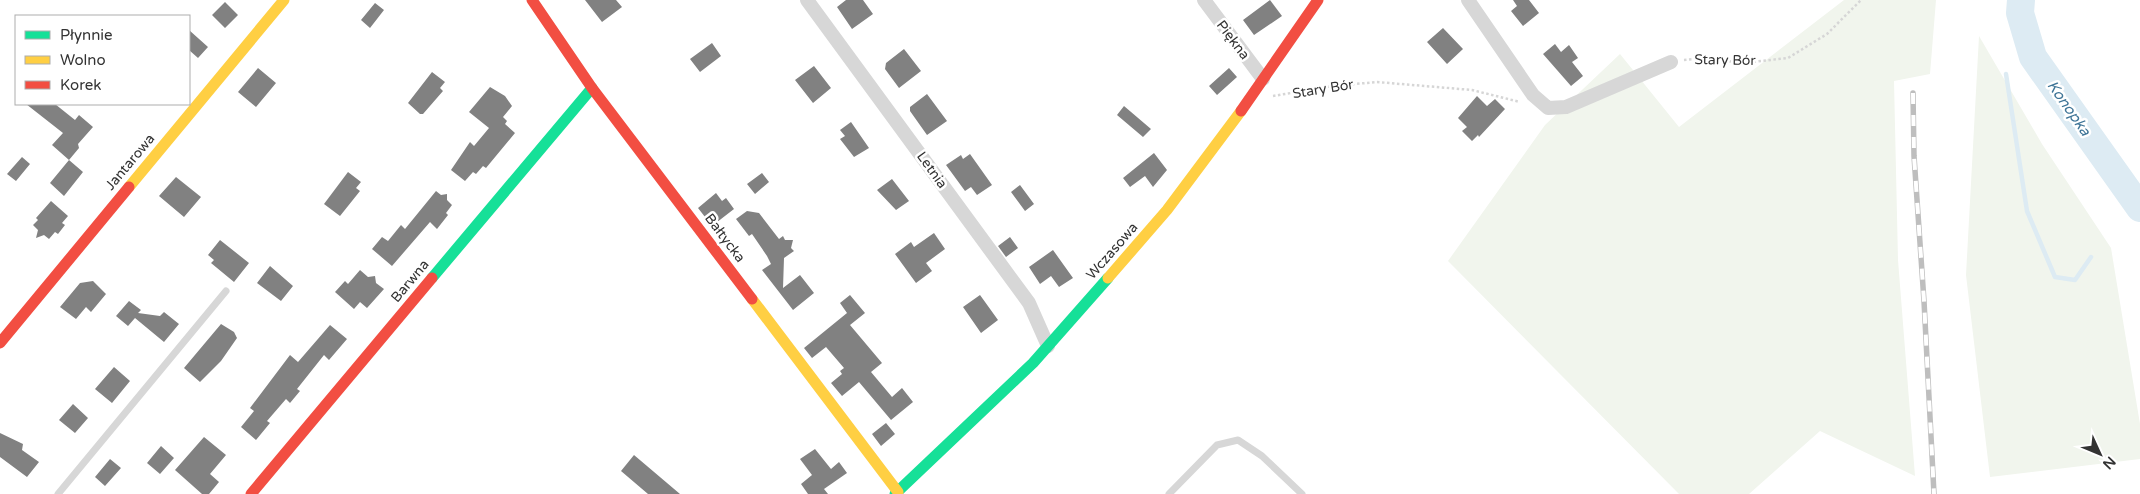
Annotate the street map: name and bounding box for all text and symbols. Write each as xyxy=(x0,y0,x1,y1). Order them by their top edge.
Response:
legend xyxy=(15,15,190,105)
street label: Piękna xyxy=(1213,17,1253,63)
text: Płynnie xyxy=(60,26,113,44)
text: Wolno xyxy=(60,51,106,69)
street label: Stary Bór xyxy=(1694,51,1757,69)
text: Korek xyxy=(60,76,101,94)
street label: Stary Bór xyxy=(1291,76,1355,102)
water label: Konopka xyxy=(2043,77,2095,140)
street label: Jantarowa xyxy=(102,130,158,194)
street label: Letnia xyxy=(913,148,951,192)
street label: Bałtycka xyxy=(701,210,749,266)
street label: Wczasowa xyxy=(1083,219,1141,283)
street label: Barwna xyxy=(387,256,433,306)
north arrow xyxy=(2075,429,2125,479)
text: N xyxy=(2099,453,2119,473)

